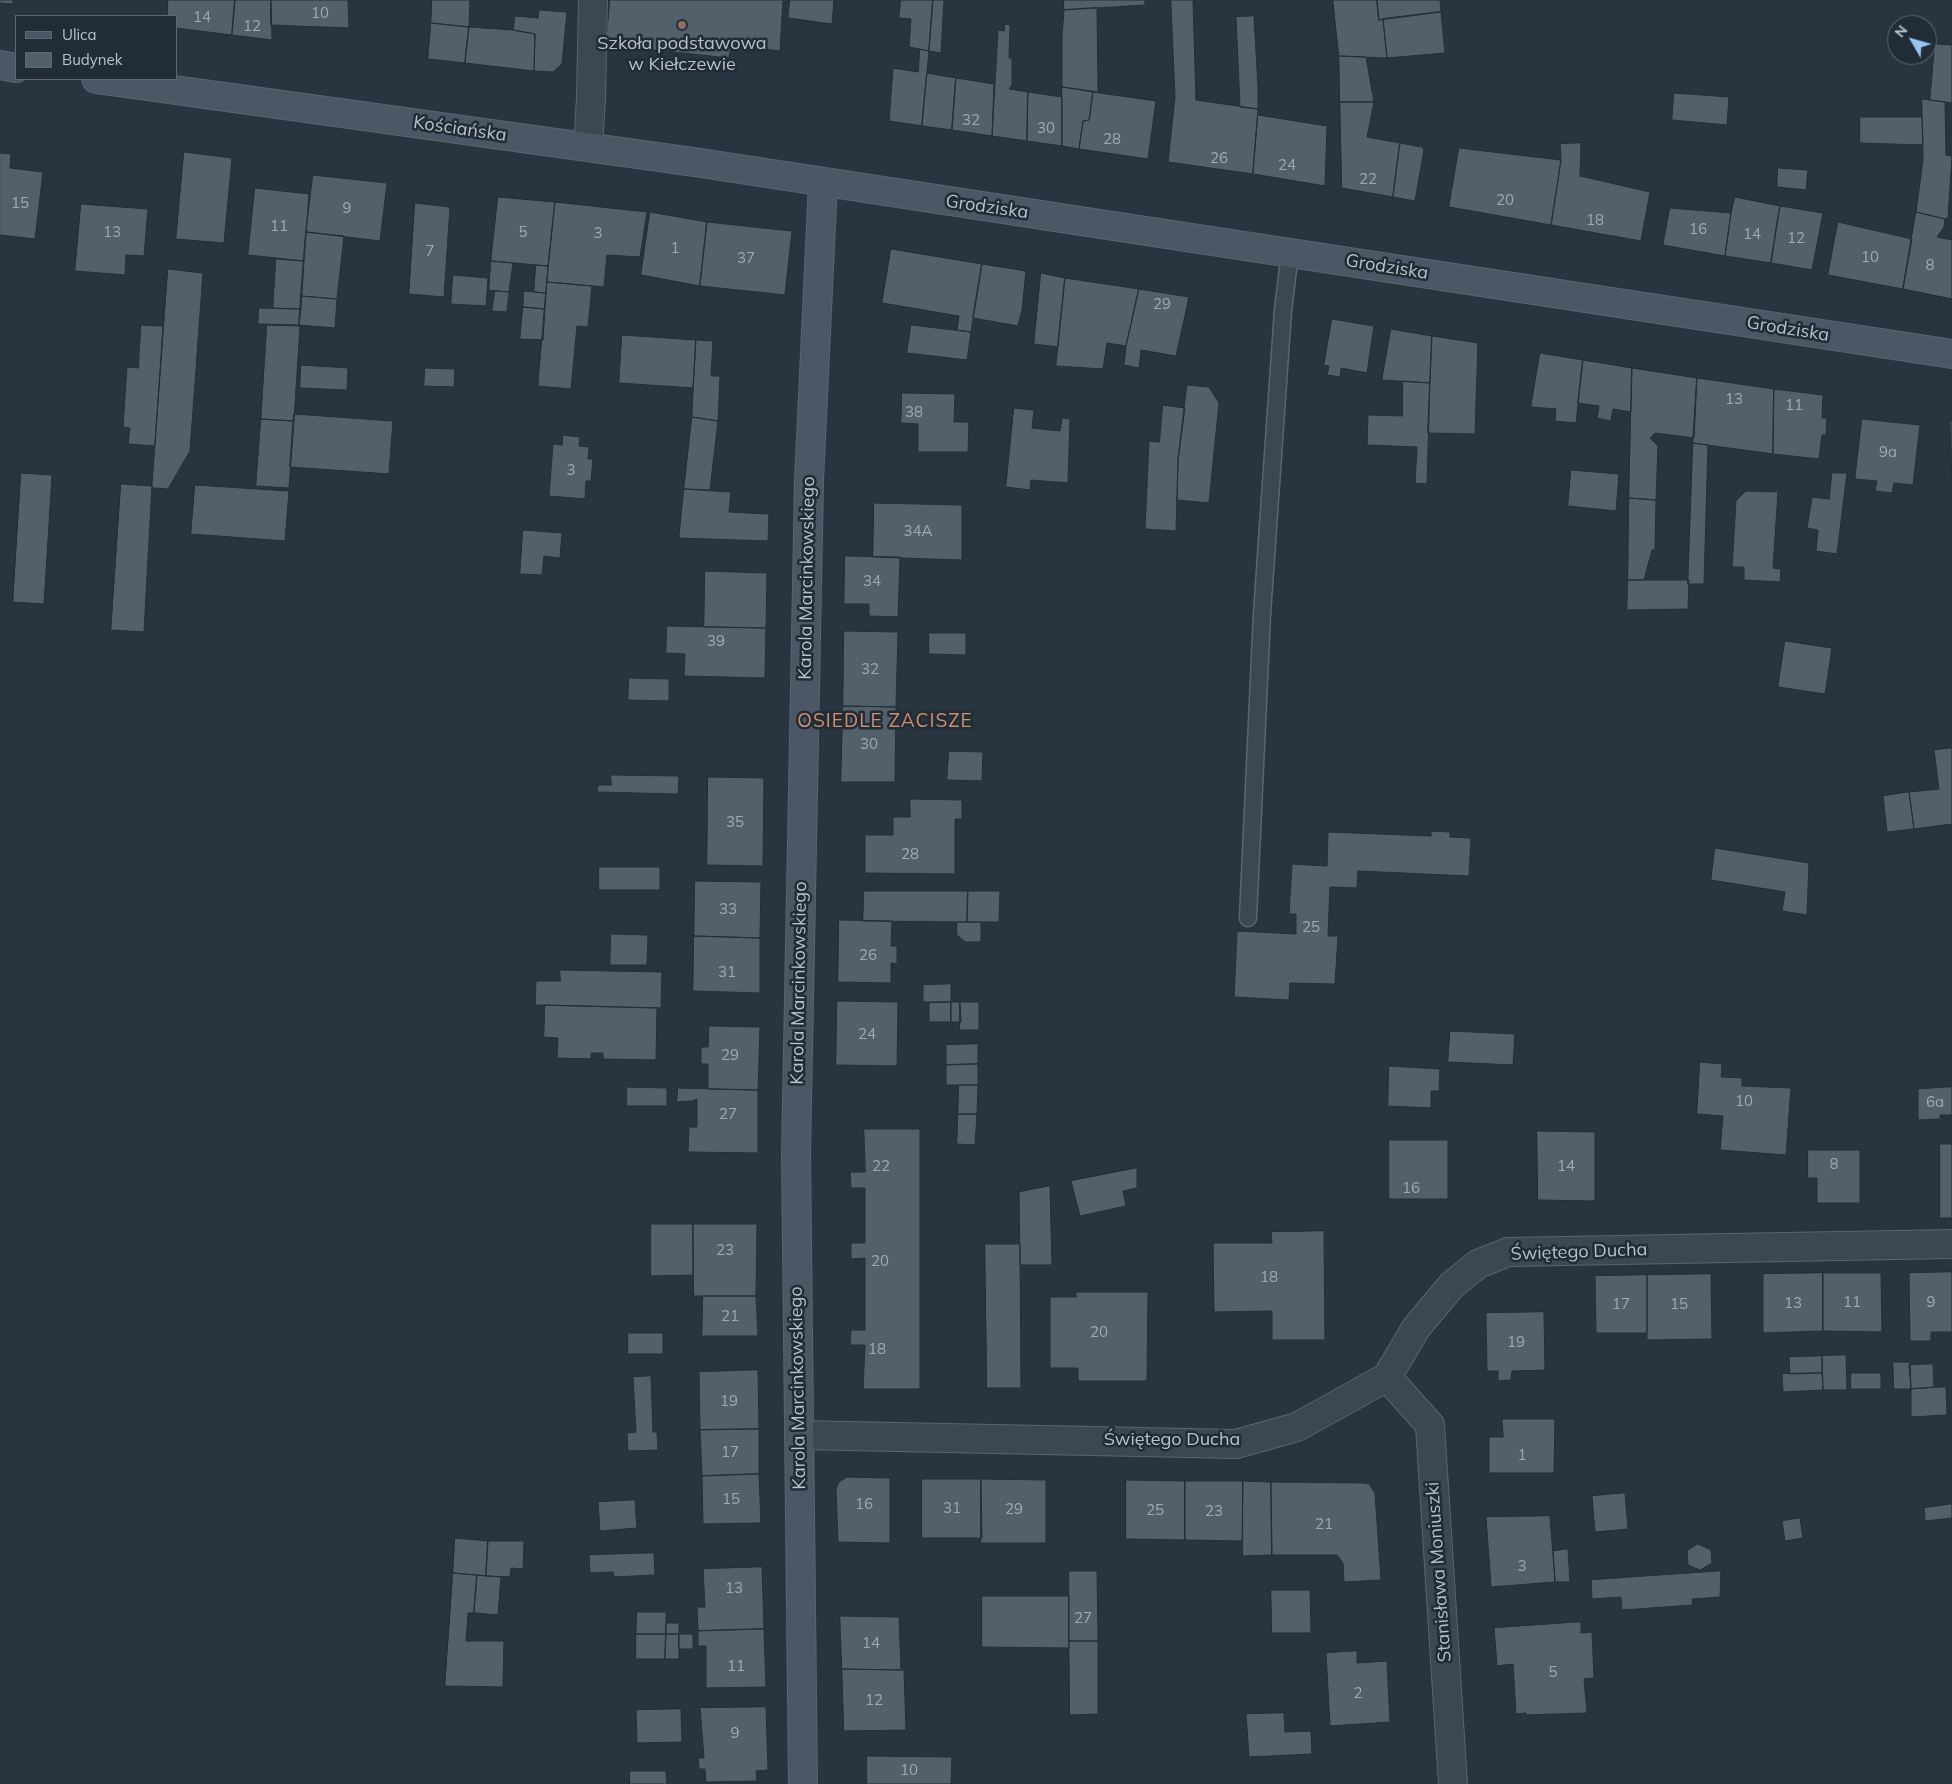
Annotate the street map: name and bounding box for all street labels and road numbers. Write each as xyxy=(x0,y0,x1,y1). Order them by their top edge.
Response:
street label: Kościańska xyxy=(412,112,508,146)
street label: Grodziska xyxy=(944,191,1030,223)
street label: Grodziska xyxy=(1344,250,1430,284)
street label: Grodziska xyxy=(1745,312,1831,346)
street label: Karola Marcinkowskiego xyxy=(794,476,820,680)
street label: Karola Marcinkowskiego xyxy=(786,881,812,1085)
street label: Świętego Ducha xyxy=(1510,1239,1648,1265)
street label: Karola Marcinkowskiego xyxy=(785,1286,811,1490)
street label: Świętego Ducha xyxy=(1104,1429,1240,1451)
street label: Stanisława Moniuszki xyxy=(1422,1481,1456,1663)

